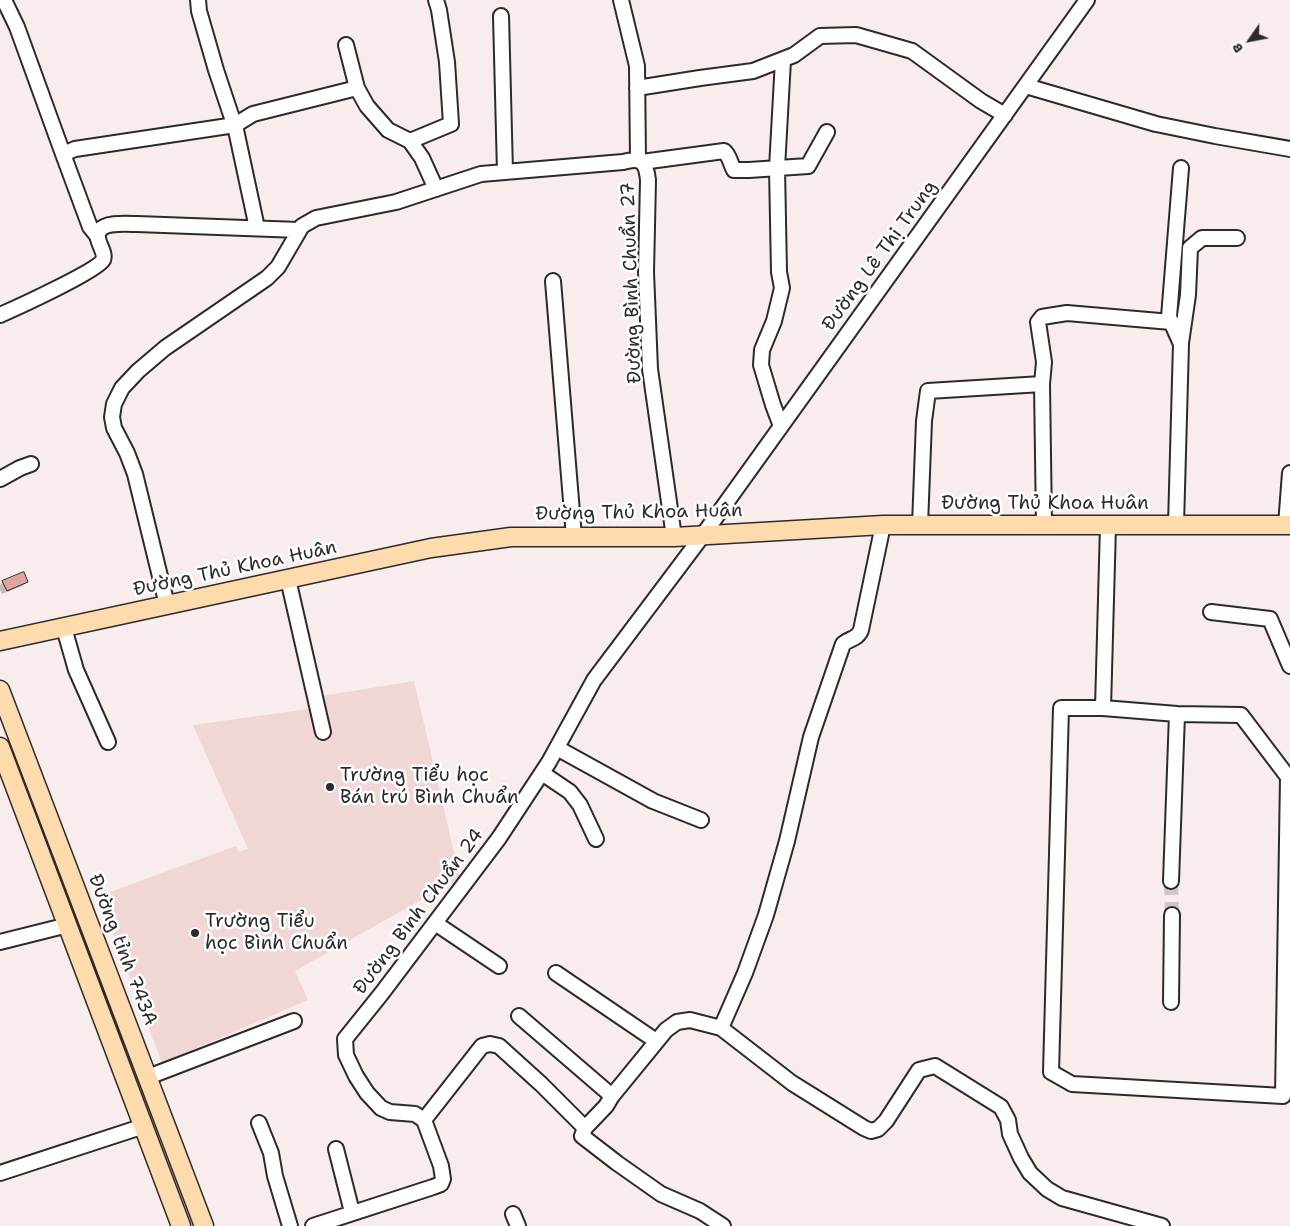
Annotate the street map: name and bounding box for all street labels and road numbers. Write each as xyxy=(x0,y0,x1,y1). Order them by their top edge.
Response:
street label: Đường Lê Thị Trung xyxy=(818,176,942,336)
street label: Đường Bình Chuẩn 27 xyxy=(617,182,647,384)
street label: Đường Thủ Khoa Huân xyxy=(941,493,1149,515)
street label: Đường Thủ Khoa Huân xyxy=(535,500,743,526)
street label: Đường Thủ Khoa Huân xyxy=(131,536,339,602)
street label: Đường Bình Chuẩn 24 xyxy=(349,825,489,999)
street label: Đường tỉnh 743A xyxy=(83,871,161,1029)

